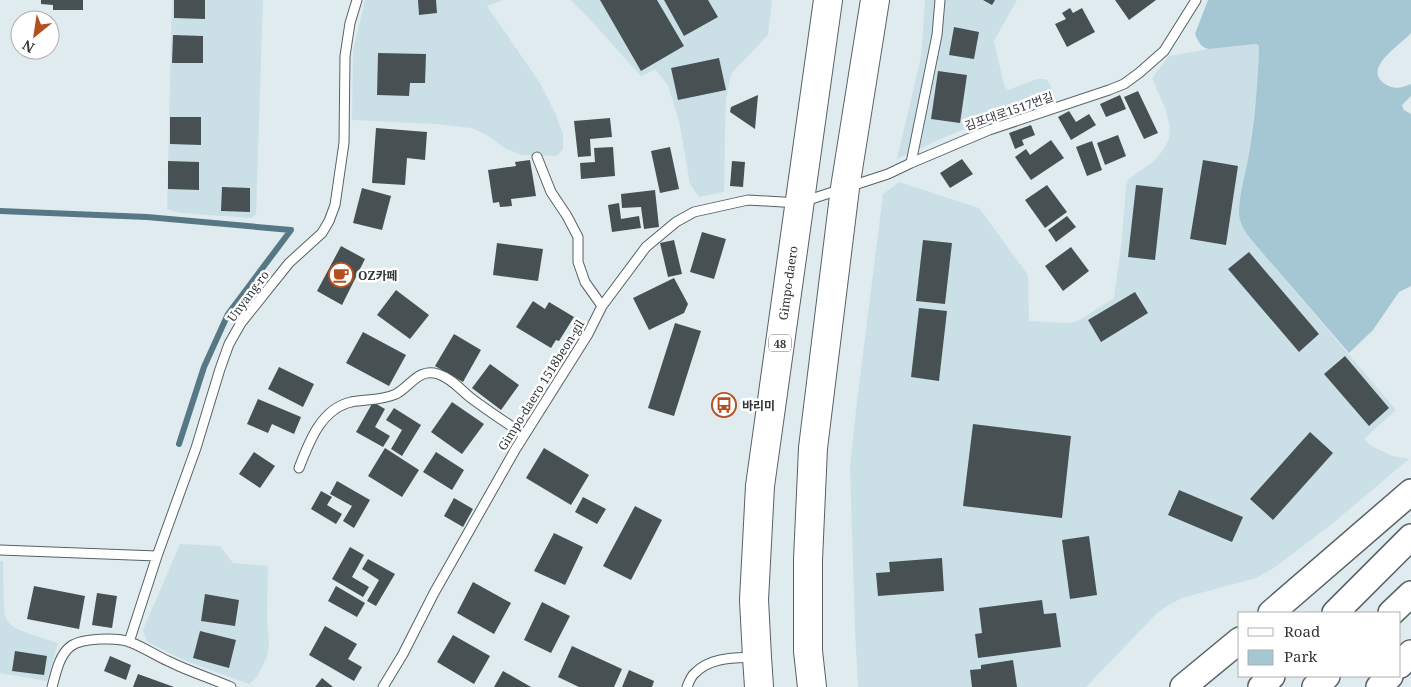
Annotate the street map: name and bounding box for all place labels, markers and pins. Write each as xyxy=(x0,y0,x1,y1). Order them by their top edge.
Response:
cafe icon: OZ카페 xyxy=(328,262,354,288)
place label: OZ카페 xyxy=(358,267,398,284)
bus stop icon: 바리미 xyxy=(711,392,737,418)
place label: 바리미 xyxy=(742,397,775,414)

